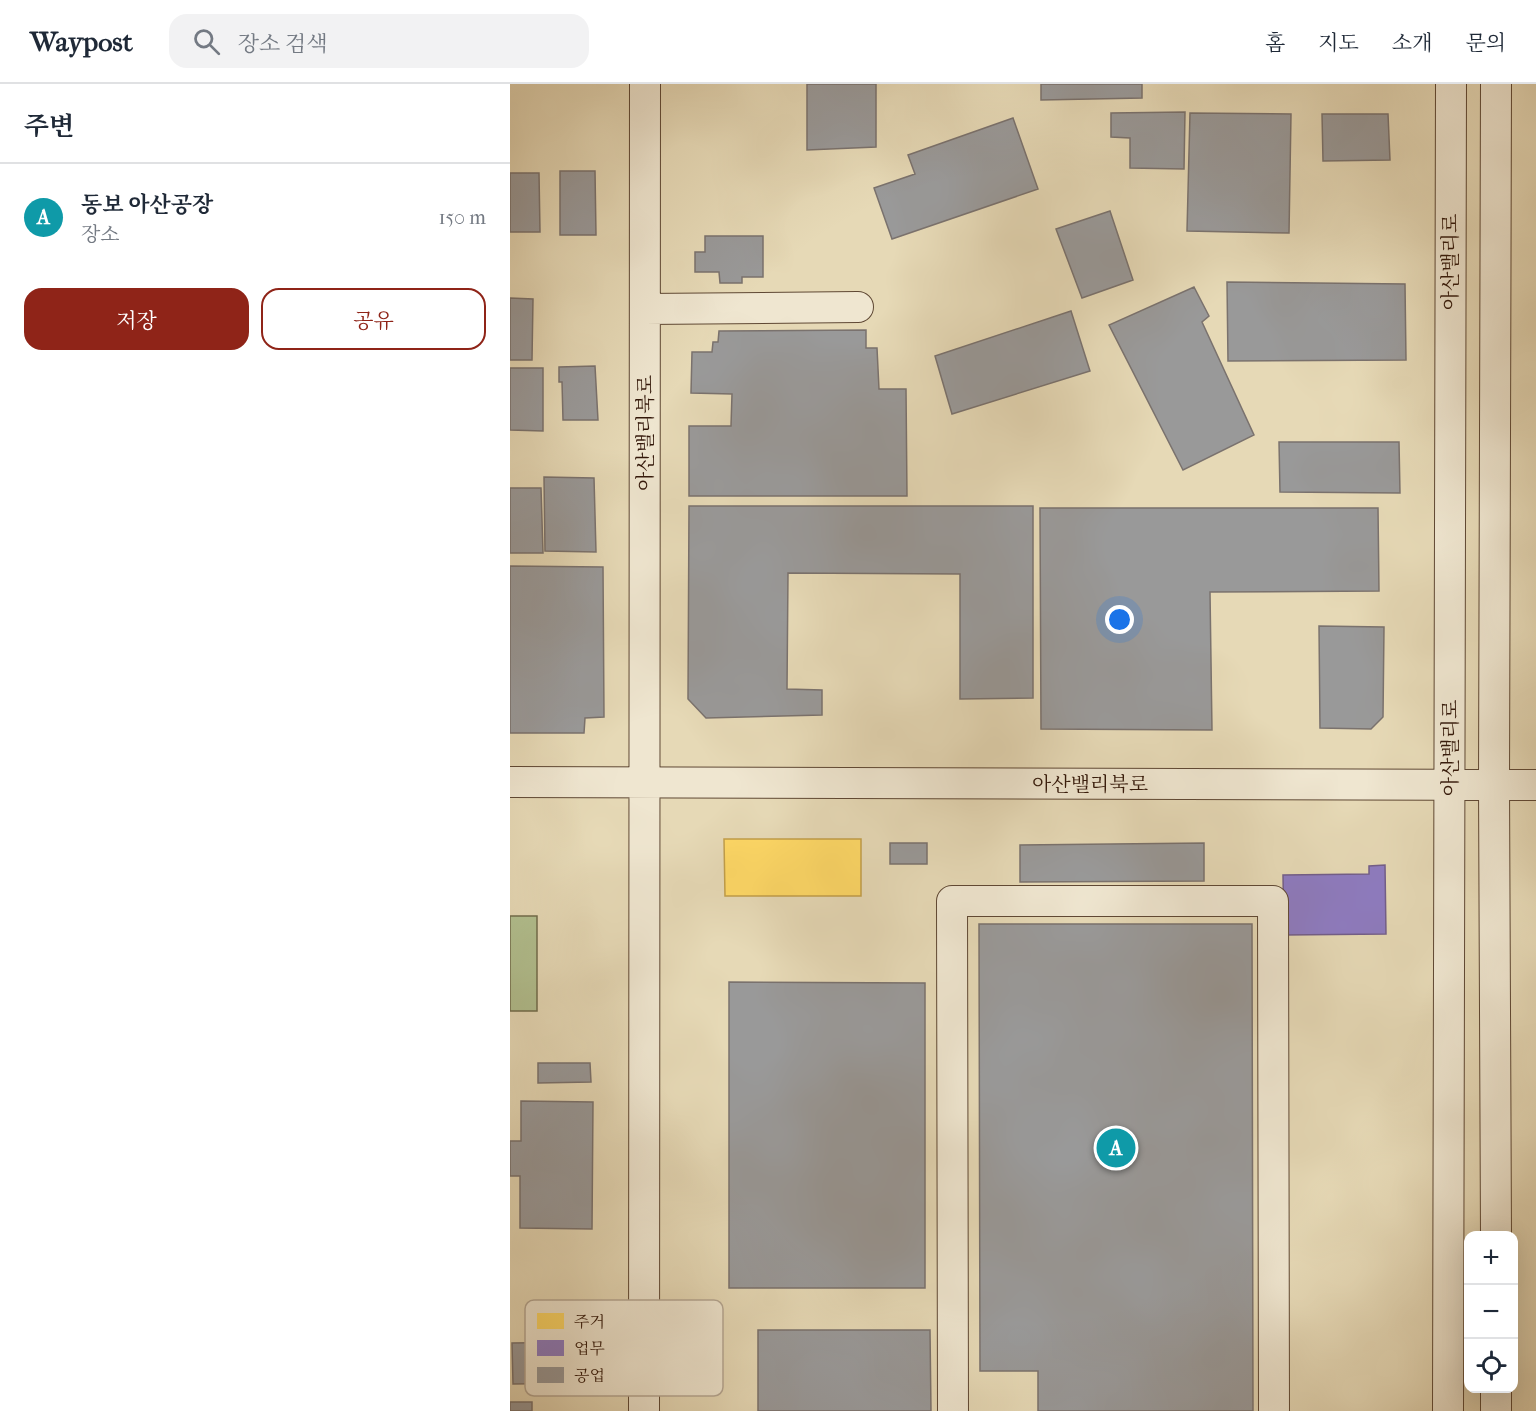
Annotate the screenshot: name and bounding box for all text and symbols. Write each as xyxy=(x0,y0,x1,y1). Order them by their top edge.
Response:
search box xyxy=(169,14,589,68)
text: Waypost xyxy=(30,25,133,58)
icon: search xyxy=(190,25,223,58)
text: 장소 검색 xyxy=(238,31,327,57)
text: 홈 xyxy=(1265,31,1285,55)
text: 지도 xyxy=(1318,31,1359,55)
text: 소개 xyxy=(1392,31,1432,55)
text: 문의 xyxy=(1465,31,1506,55)
text: 주변 xyxy=(24,111,74,142)
text: 동보 아산공장 xyxy=(81,192,213,218)
text: A xyxy=(37,206,50,229)
text: 150 m xyxy=(438,206,486,229)
street label: 아산밸리로 xyxy=(1439,214,1462,310)
text: 장소 xyxy=(81,223,120,246)
button: 저장 xyxy=(24,288,249,350)
button: 공유 xyxy=(261,288,486,350)
street label: 아산밸리북로 xyxy=(634,375,657,491)
your location xyxy=(1105,605,1134,634)
street label: 아산밸리로 xyxy=(1439,700,1462,796)
street label: 아산밸리북로 xyxy=(1032,773,1148,796)
pin: A xyxy=(1096,1126,1136,1170)
map controls xyxy=(1464,1231,1518,1393)
button: + xyxy=(1464,1231,1518,1285)
button: − xyxy=(1464,1285,1518,1339)
legend xyxy=(525,1300,723,1396)
text: 주거 xyxy=(574,1312,605,1331)
text: 업무 xyxy=(574,1339,605,1358)
button: locate xyxy=(1464,1339,1518,1393)
text: 공업 xyxy=(574,1366,605,1385)

